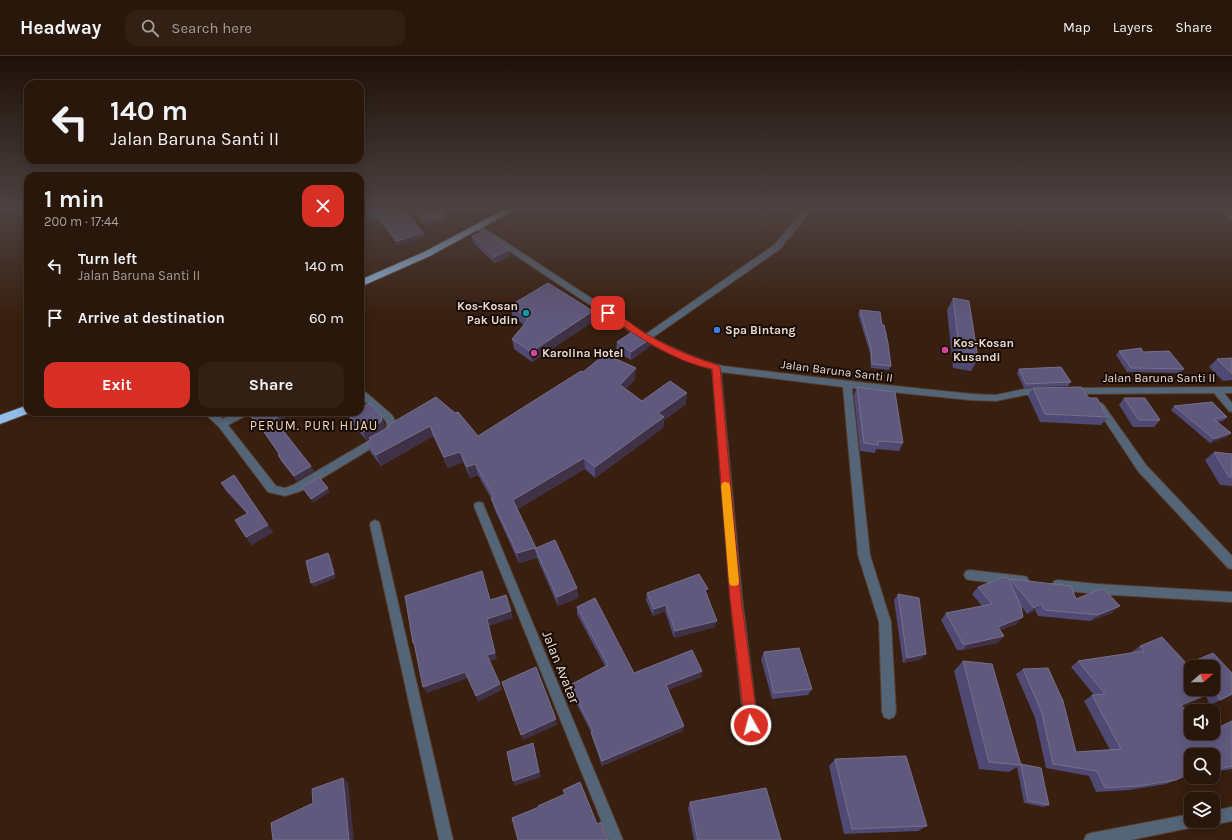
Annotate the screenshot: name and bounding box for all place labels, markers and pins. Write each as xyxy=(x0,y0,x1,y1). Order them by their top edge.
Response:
pin xyxy=(591,296,625,330)
place label: Kos-Kosan Pak Udin xyxy=(457,299,518,327)
marker: Kos-Kosan Pak Udin xyxy=(521,308,531,318)
place label: Spa Bintang xyxy=(725,323,795,337)
marker: Spa Bintang xyxy=(712,325,722,335)
place label: Kos-Kosan Kusandi xyxy=(953,336,1014,364)
marker: Kos-Kosan Kusandi xyxy=(940,345,950,355)
place label: Karolina Hotel xyxy=(542,346,624,360)
marker: Karolina Hotel xyxy=(529,348,539,358)

